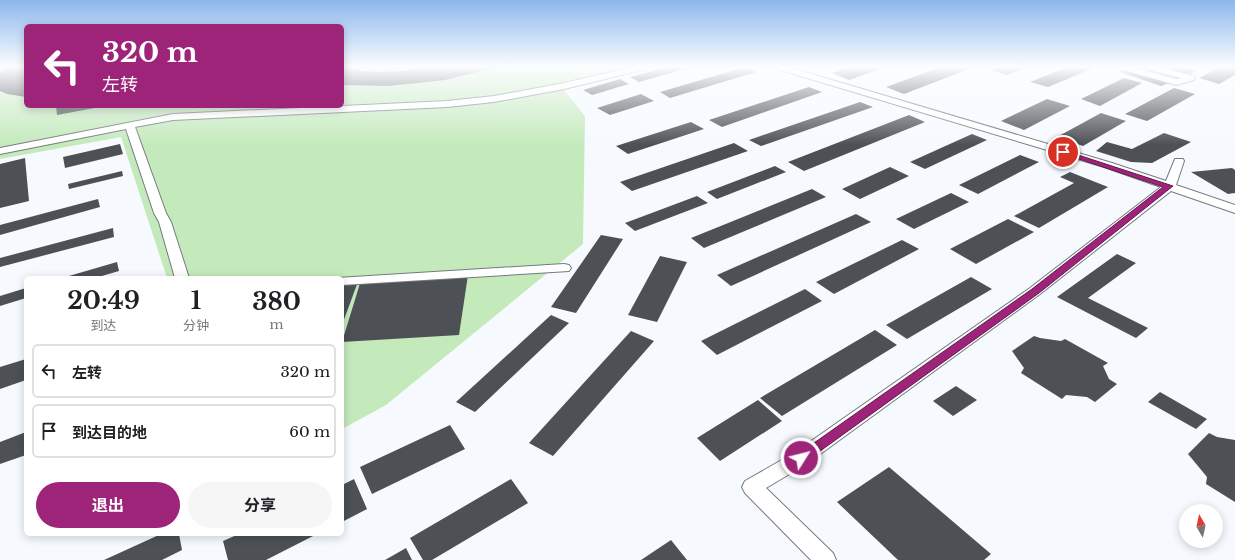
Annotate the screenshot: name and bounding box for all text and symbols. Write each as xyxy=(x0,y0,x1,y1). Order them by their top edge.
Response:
text: 320 m xyxy=(102,35,198,70)
icon: left xyxy=(36,40,88,92)
text: 左转 xyxy=(102,74,138,96)
pin xyxy=(1046,135,1080,169)
icon: arrive xyxy=(1052,141,1074,163)
text: 20:49 xyxy=(67,286,140,315)
text: 1 xyxy=(191,286,201,315)
text: 380 xyxy=(252,287,301,316)
text: m xyxy=(270,316,283,333)
text: 到达 xyxy=(90,317,117,334)
text: 分钟 xyxy=(183,317,209,334)
icon: left xyxy=(38,360,60,382)
text: 320 m xyxy=(280,362,330,381)
text: 左转 xyxy=(72,363,102,382)
icon: arrive xyxy=(38,420,60,442)
text: 60 m xyxy=(289,422,330,441)
text: 到达目的地 xyxy=(72,423,147,442)
position arrow xyxy=(780,437,822,479)
button: 退出 xyxy=(36,482,180,528)
button: 分享 xyxy=(188,482,332,528)
north arrow xyxy=(1179,504,1223,548)
map controls xyxy=(1179,504,1223,548)

